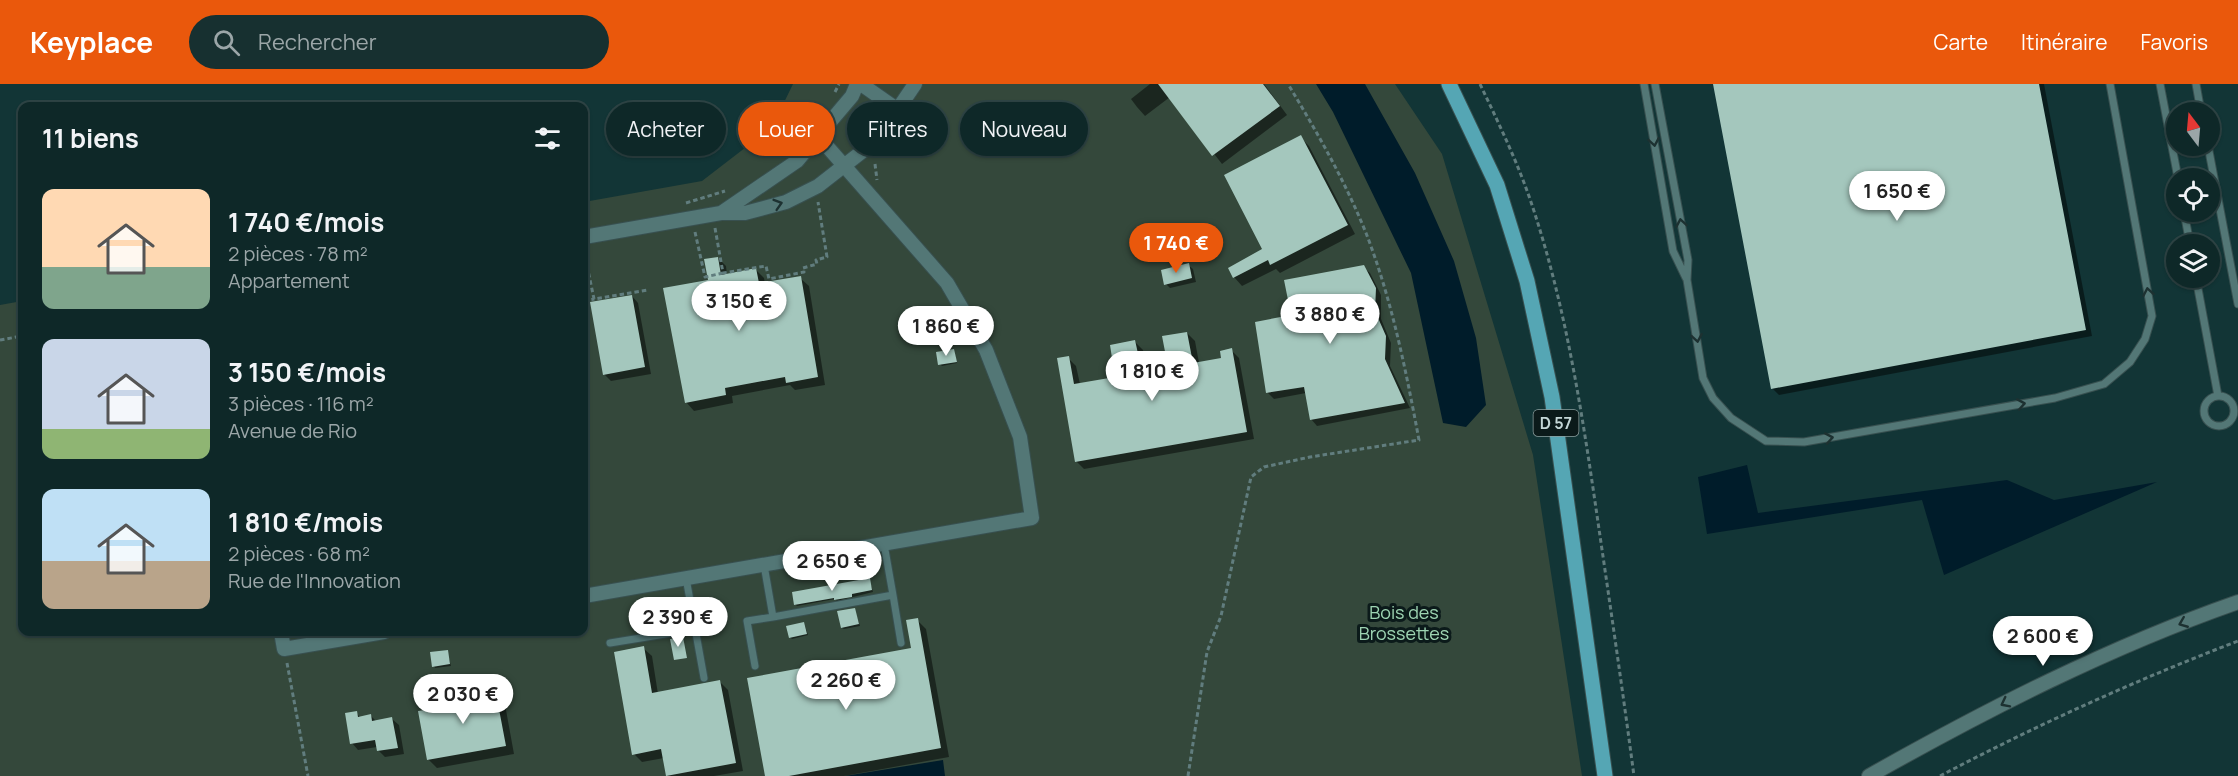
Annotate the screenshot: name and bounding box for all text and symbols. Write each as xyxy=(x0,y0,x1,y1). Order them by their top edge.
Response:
search box xyxy=(189,15,609,69)
text: Keyplace xyxy=(30,23,153,61)
icon: search xyxy=(210,26,243,59)
text: Rechercher xyxy=(258,27,377,57)
text: Carte xyxy=(1934,28,1988,56)
text: Itinéraire xyxy=(2021,28,2107,56)
text: Favoris xyxy=(2140,28,2208,56)
chip: Acheter xyxy=(606,102,726,156)
chip: Louer xyxy=(738,102,835,156)
chip: Filtres xyxy=(847,102,948,156)
chip: Nouveau xyxy=(960,102,1088,156)
north arrow xyxy=(2166,102,2220,156)
map controls xyxy=(2166,102,2220,288)
text: 11 biens xyxy=(42,120,139,156)
icon: filters xyxy=(531,122,564,155)
one-way arrow xyxy=(1647,136,1660,146)
button: locate xyxy=(2166,168,2220,222)
pin: 1 650 € xyxy=(1842,171,1952,222)
text: 1 650 € xyxy=(1863,177,1931,204)
one-way arrow xyxy=(772,199,783,211)
text: 1 740 €/mois xyxy=(228,204,384,240)
icon: home xyxy=(90,213,162,285)
one-way arrow xyxy=(1675,218,1688,228)
pin: 1 740 € xyxy=(1121,223,1231,274)
text: 1 740 € xyxy=(1143,229,1209,256)
button: layers xyxy=(2166,234,2220,288)
text: 2 pièces · 78 m² xyxy=(228,240,368,267)
text: Appartement xyxy=(228,267,350,294)
pin: 3 150 € xyxy=(684,281,794,332)
text: 3 150 € xyxy=(706,287,772,314)
one-way arrow xyxy=(2142,288,2154,297)
pin: 3 880 € xyxy=(1275,294,1385,345)
text: 3 880 € xyxy=(1295,300,1365,327)
pin: 1 860 € xyxy=(891,306,1001,357)
text: 1 860 € xyxy=(912,312,980,339)
one-way arrow xyxy=(1690,333,1702,343)
pin: 1 810 € xyxy=(1097,351,1207,402)
text: 3 150 €/mois xyxy=(228,354,386,390)
text: 1 810 € xyxy=(1120,357,1184,384)
icon: home xyxy=(90,363,162,435)
text: 3 pièces · 116 m² xyxy=(228,390,374,417)
one-way arrow xyxy=(2016,398,2026,411)
road number: D 57 xyxy=(1534,410,1578,436)
text: Avenue de Rio xyxy=(228,417,357,444)
one-way arrow xyxy=(1824,432,1834,445)
text: 1 810 €/mois xyxy=(228,504,383,540)
icon: home xyxy=(90,513,162,585)
text: 2 pièces · 68 m² xyxy=(228,540,370,567)
pin: 2 650 € xyxy=(777,541,887,592)
text: 2 650 € xyxy=(797,547,867,574)
text: Rue de l'Innovation xyxy=(228,567,401,594)
pin: 2 390 € xyxy=(623,597,733,648)
park label: Bois des Brossettes xyxy=(1359,600,1449,645)
text: 2 390 € xyxy=(643,603,713,630)
pin: 2 600 € xyxy=(1988,616,2098,667)
one-way arrow xyxy=(2179,616,2190,628)
text: 2 600 € xyxy=(2007,622,2079,649)
pin: 2 260 € xyxy=(791,660,901,711)
text: 2 260 € xyxy=(810,666,882,693)
pin: 2 030 € xyxy=(408,674,518,725)
text: 2 030 € xyxy=(427,680,499,707)
one-way arrow xyxy=(2001,695,2012,707)

